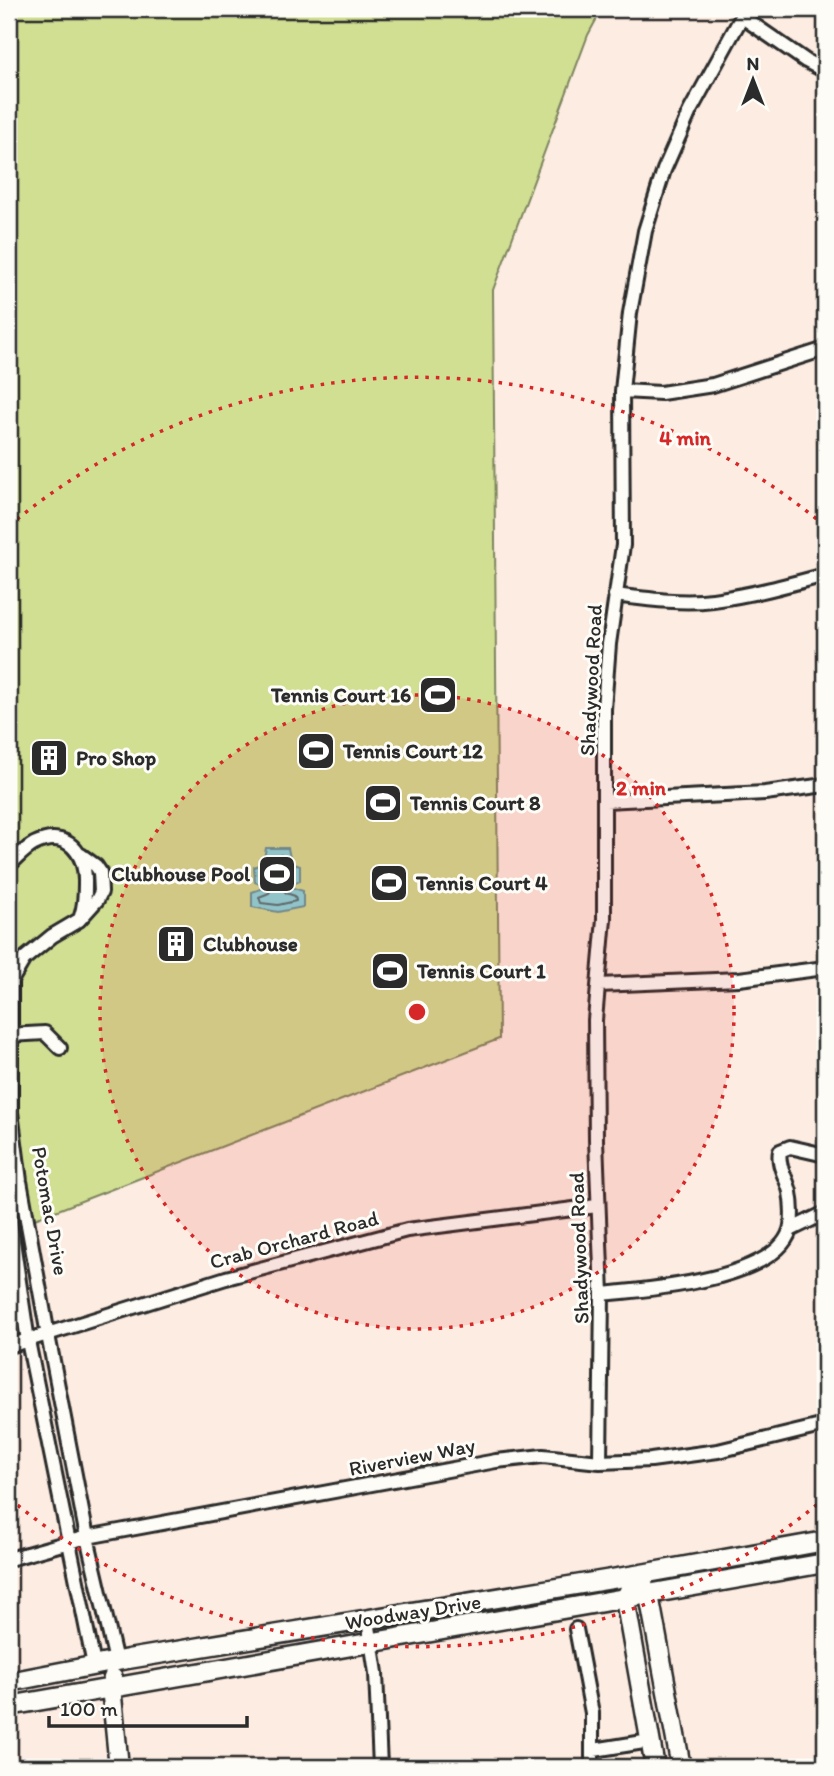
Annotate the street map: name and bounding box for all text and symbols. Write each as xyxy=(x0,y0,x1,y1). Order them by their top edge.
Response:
north arrow xyxy=(718,46,788,116)
text: N xyxy=(747,52,759,75)
text: 4 min xyxy=(659,425,712,450)
street label: Shadywood Road xyxy=(574,603,607,756)
sports icon: Tennis Court 16 xyxy=(417,674,459,716)
place label: Tennis Court 16 xyxy=(270,682,411,707)
sports icon: Tennis Court 12 xyxy=(295,730,337,772)
building icon: Pro Shop xyxy=(28,737,70,779)
place label: Tennis Court 12 xyxy=(342,738,483,763)
place label: Pro Shop xyxy=(76,745,156,771)
text: 2 min xyxy=(616,775,667,800)
sports icon: Tennis Court 8 xyxy=(362,782,404,824)
place label: Tennis Court 8 xyxy=(409,790,541,815)
sports icon: Clubhouse Pool xyxy=(256,853,298,895)
place label: Clubhouse Pool xyxy=(111,861,251,886)
sports icon: Tennis Court 4 xyxy=(368,862,410,904)
place label: Tennis Court 4 xyxy=(415,870,548,895)
building icon: Clubhouse xyxy=(155,923,197,965)
place label: Clubhouse xyxy=(203,931,298,956)
sports icon: Tennis Court 1 xyxy=(369,950,411,992)
place label: Tennis Court 1 xyxy=(416,958,546,983)
centre of rings xyxy=(405,1000,429,1024)
street label: Potomac Drive xyxy=(27,1145,74,1277)
street label: Shadywood Road xyxy=(563,1171,594,1324)
street label: Crab Orchard Road xyxy=(207,1205,381,1274)
street label: Riverview Way xyxy=(347,1432,477,1481)
street label: Woodway Drive xyxy=(343,1588,483,1635)
scale bar xyxy=(49,1685,247,1729)
text: 100 m xyxy=(60,1696,118,1721)

